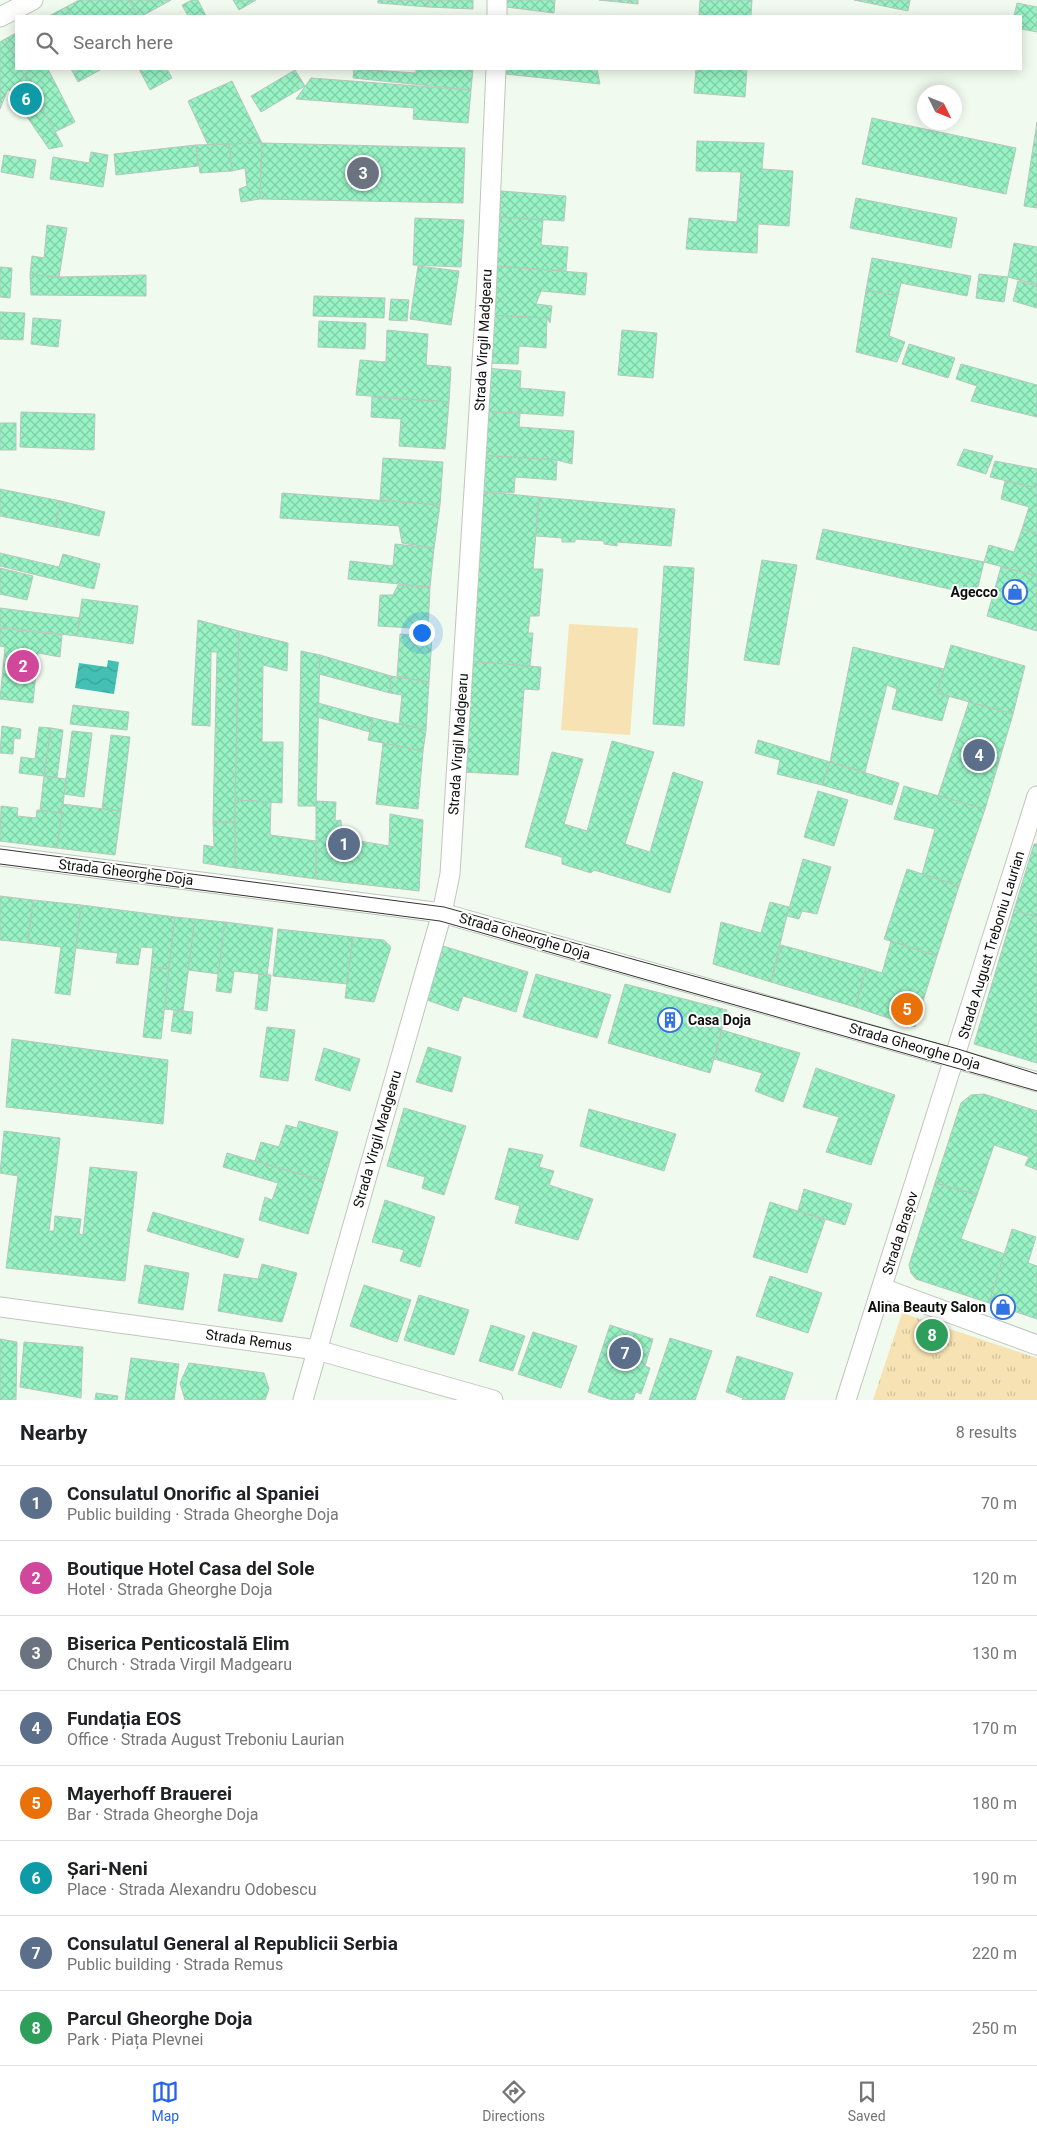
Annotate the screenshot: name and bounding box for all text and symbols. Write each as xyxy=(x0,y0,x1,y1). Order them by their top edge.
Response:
search box xyxy=(15,15,1022,70)
icon: search xyxy=(33,29,61,57)
text: Search here xyxy=(73,31,173,54)
pin: 6 xyxy=(10,80,42,118)
north arrow xyxy=(917,85,962,130)
pin: 3 xyxy=(347,154,379,192)
street label: Strada Virgil Madgearu xyxy=(471,269,495,411)
shop icon: Agecco xyxy=(1002,579,1028,605)
place label: Agecco xyxy=(951,584,998,600)
your location xyxy=(409,620,435,646)
pin: 2 xyxy=(7,647,39,685)
street label: Strada Virgil Madgearu xyxy=(445,673,471,815)
pin: 4 xyxy=(963,736,995,774)
pin: 1 xyxy=(328,825,360,863)
street label: Strada August Treboniu Laurian xyxy=(955,849,1027,1041)
street label: Strada Gheorghe Doja xyxy=(58,856,194,888)
street label: Strada Gheorghe Doja xyxy=(458,910,592,962)
pin: 5 xyxy=(891,990,923,1028)
building icon: Casa Doja xyxy=(657,1007,683,1033)
place label: Casa Doja xyxy=(688,1012,751,1028)
street label: Strada Gheorghe Doja xyxy=(848,1020,982,1072)
street label: Strada Virgil Madgearu xyxy=(350,1068,404,1210)
street label: Strada Brașov xyxy=(879,1189,922,1277)
shop icon: Alina Beauty Salon xyxy=(990,1294,1016,1320)
place label: Alina Beauty Salon xyxy=(868,1299,986,1315)
pin: 8 xyxy=(916,1316,948,1354)
street label: Strada Remus xyxy=(205,1326,293,1354)
pin: 7 xyxy=(609,1334,641,1372)
text: Nearby xyxy=(20,1421,87,1445)
text: 8 results xyxy=(956,1423,1017,1442)
text: Consulatul Onorific al Spaniei xyxy=(67,1482,319,1505)
text: 1 xyxy=(31,1494,41,1513)
text: 70 m xyxy=(981,1494,1017,1513)
text: Public building · Strada Gheorghe Doja xyxy=(67,1505,339,1524)
text: Boutique Hotel Casa del Sole xyxy=(67,1557,315,1580)
text: 2 xyxy=(31,1569,41,1588)
text: 120 m xyxy=(972,1569,1017,1588)
text: Hotel · Strada Gheorghe Doja xyxy=(67,1580,273,1599)
text: Biserica Penticostală Elim xyxy=(67,1632,290,1655)
text: 3 xyxy=(31,1644,41,1663)
text: 130 m xyxy=(972,1644,1017,1663)
text: Church · Strada Virgil Madgearu xyxy=(67,1655,292,1674)
text: Fundația EOS xyxy=(67,1707,181,1730)
text: 4 xyxy=(31,1719,41,1738)
text: 170 m xyxy=(972,1719,1017,1738)
text: Office · Strada August Treboniu Laurian xyxy=(67,1730,344,1749)
text: Mayerhoff Brauerei xyxy=(67,1782,232,1805)
text: 5 xyxy=(31,1794,41,1813)
text: 180 m xyxy=(972,1794,1017,1813)
text: Bar · Strada Gheorghe Doja xyxy=(67,1805,258,1824)
text: Șari-Neni xyxy=(67,1857,148,1880)
text: 6 xyxy=(31,1869,41,1888)
text: 190 m xyxy=(972,1869,1017,1888)
text: Place · Strada Alexandru Odobescu xyxy=(67,1880,317,1899)
text: Consulatul General al Republicii Serbia xyxy=(67,1932,398,1955)
text: 7 xyxy=(31,1944,41,1963)
text: 220 m xyxy=(972,1944,1017,1963)
text: Public building · Strada Remus xyxy=(67,1955,283,1974)
text: Parcul Gheorghe Doja xyxy=(67,2007,252,2030)
text: 8 xyxy=(31,2019,41,2038)
text: 250 m xyxy=(972,2019,1017,2038)
text: Park · Piața Plevnei xyxy=(67,2030,203,2049)
tab: Map xyxy=(151,2078,179,2124)
tab: Directions xyxy=(482,2078,545,2124)
tab: Saved xyxy=(848,2078,886,2124)

